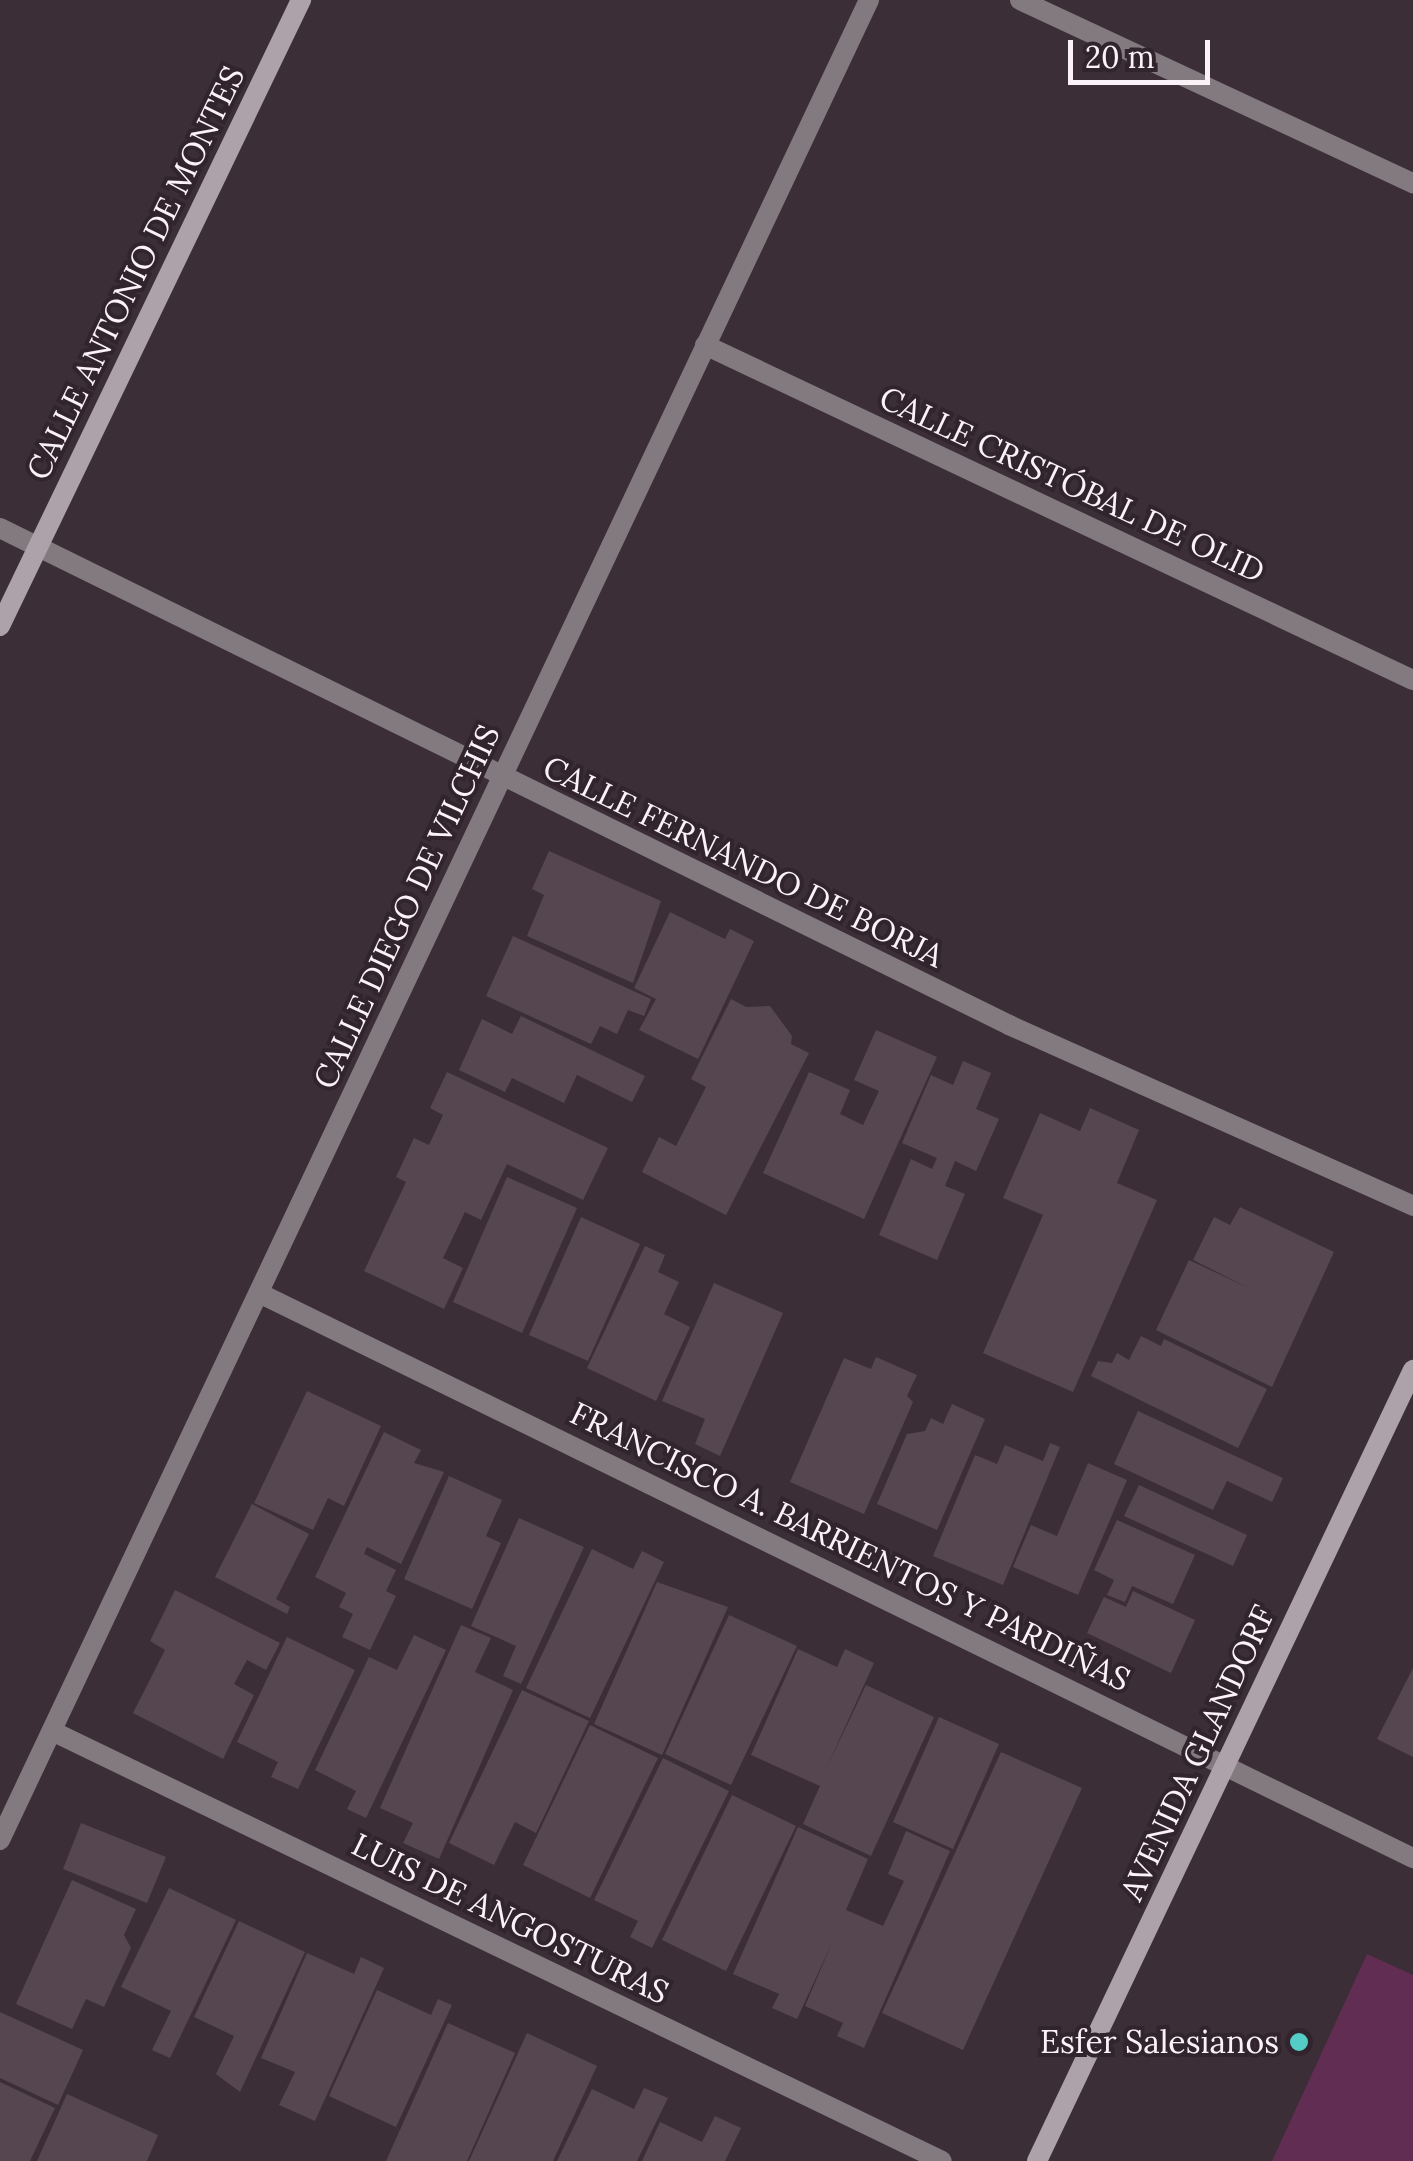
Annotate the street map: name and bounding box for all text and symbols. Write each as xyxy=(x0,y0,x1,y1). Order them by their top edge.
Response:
scale bar xyxy=(1073,20,1216,82)
text: 20 m xyxy=(1085,38,1154,76)
street label: CALLE ANTONIO DE MONTES xyxy=(19,60,253,486)
street label: CALLE CRISTÓBAL DE OLID xyxy=(873,379,1271,591)
street label: CALLE DIEGO DE VILCHIS xyxy=(306,719,508,1095)
street label: CALLE FERNANDO DE BORJA xyxy=(537,748,949,976)
street label: FRANCISCO A. BARRIENTOS Y PARDIÑAS xyxy=(564,1394,1136,1700)
street label: AVENIDA GLANDORF xyxy=(1113,1599,1283,1907)
street label: LUIS DE ANGOSTURAS xyxy=(345,1826,675,2012)
place label: Esfer Salesianos xyxy=(1040,2023,1279,2061)
marker: Esfer Salesianos xyxy=(1288,2031,1310,2053)

